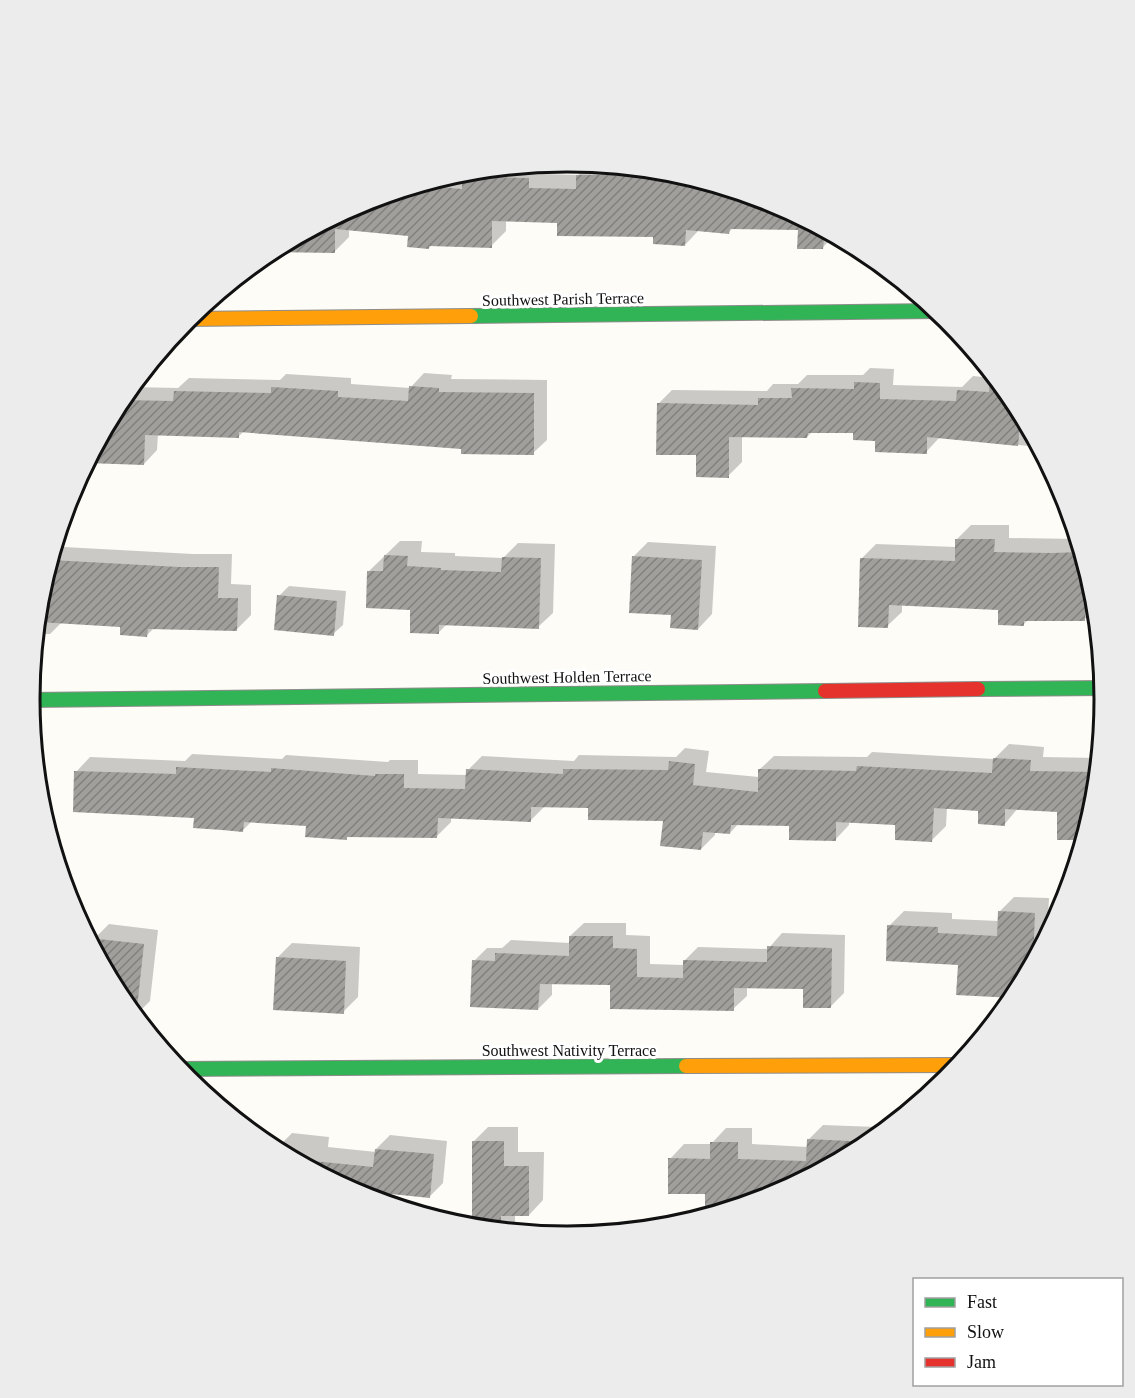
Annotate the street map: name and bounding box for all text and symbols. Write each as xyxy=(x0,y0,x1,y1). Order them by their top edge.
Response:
street label: Southwest Parish Terrace xyxy=(482,289,644,309)
street label: Southwest Holden Terrace xyxy=(482,667,652,687)
street label: Southwest Nativity Terrace xyxy=(482,1042,656,1060)
legend xyxy=(913,1278,1123,1386)
text: Fast xyxy=(967,1292,997,1312)
text: Slow xyxy=(967,1322,1004,1342)
text: Jam xyxy=(967,1352,996,1372)

